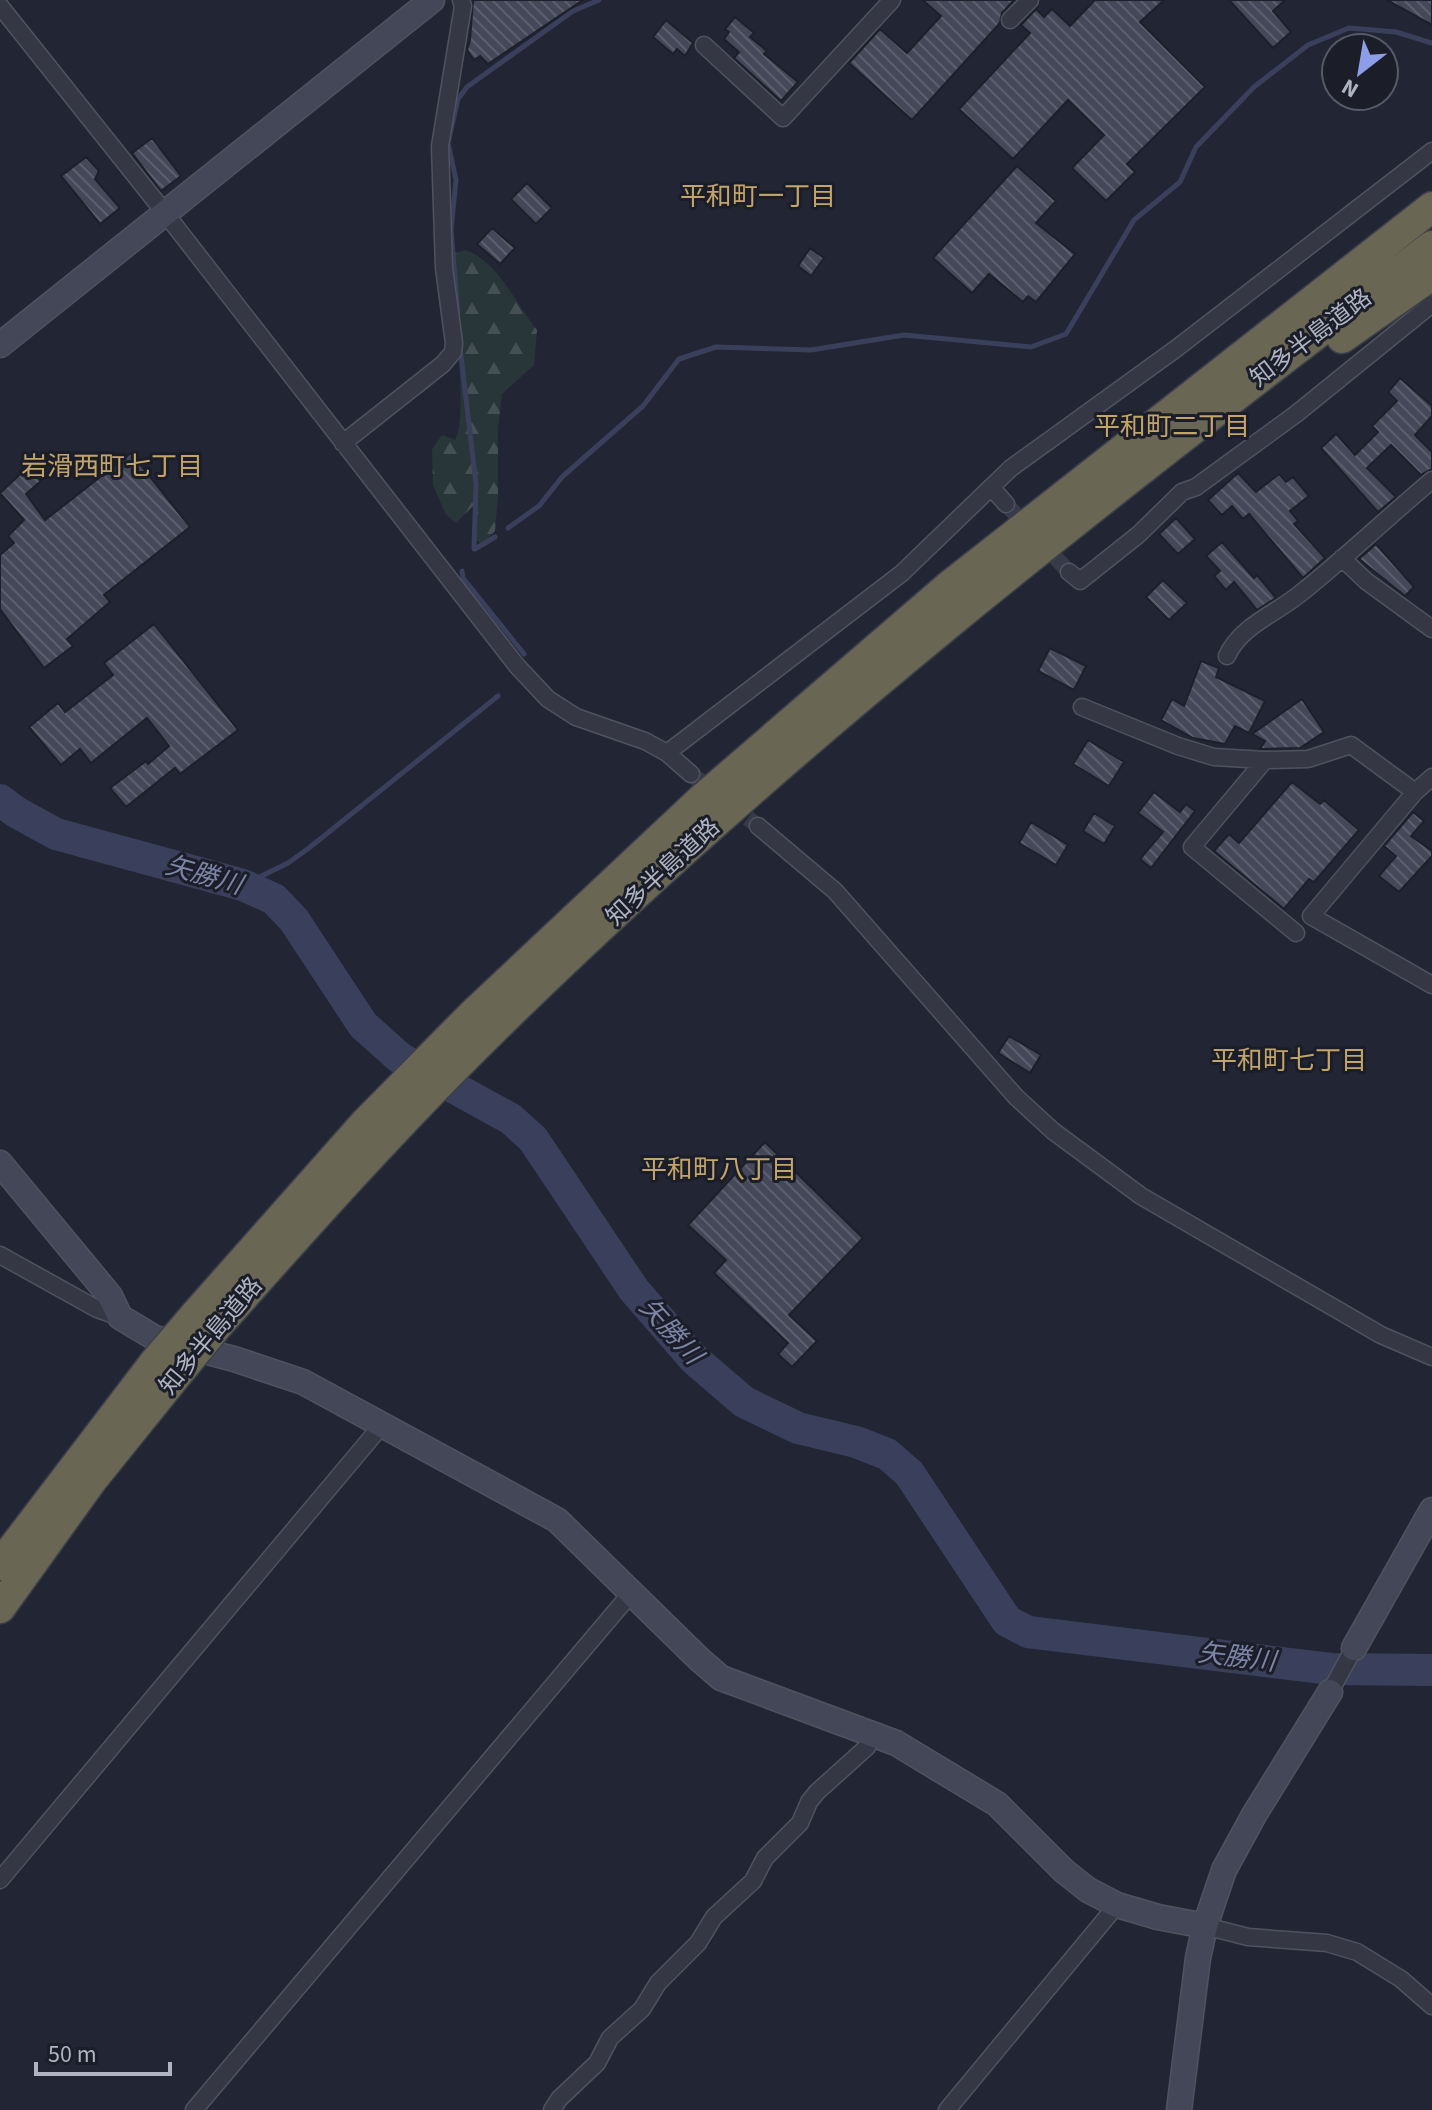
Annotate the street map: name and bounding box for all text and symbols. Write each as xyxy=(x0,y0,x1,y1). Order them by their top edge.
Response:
north arrow xyxy=(1320,32,1400,112)
text: N xyxy=(1336,71,1365,106)
district label: 平和町一丁目 xyxy=(680,178,836,215)
street label: 知多半島道路 xyxy=(1243,281,1379,395)
district label: 平和町二丁目 xyxy=(1094,408,1250,445)
district label: 岩滑西町七丁目 xyxy=(21,448,203,485)
street label: 知多半島道路 xyxy=(598,810,728,934)
water label: 矢勝川 xyxy=(161,846,249,904)
district label: 平和町七丁目 xyxy=(1211,1042,1367,1079)
district label: 平和町八丁目 xyxy=(641,1151,797,1188)
street label: 知多半島道路 xyxy=(151,1270,271,1402)
water label: 矢勝川 xyxy=(631,1290,713,1375)
water label: 矢勝川 xyxy=(1196,1634,1281,1680)
scale bar xyxy=(36,2026,170,2076)
text: 50 m xyxy=(48,2037,97,2072)

